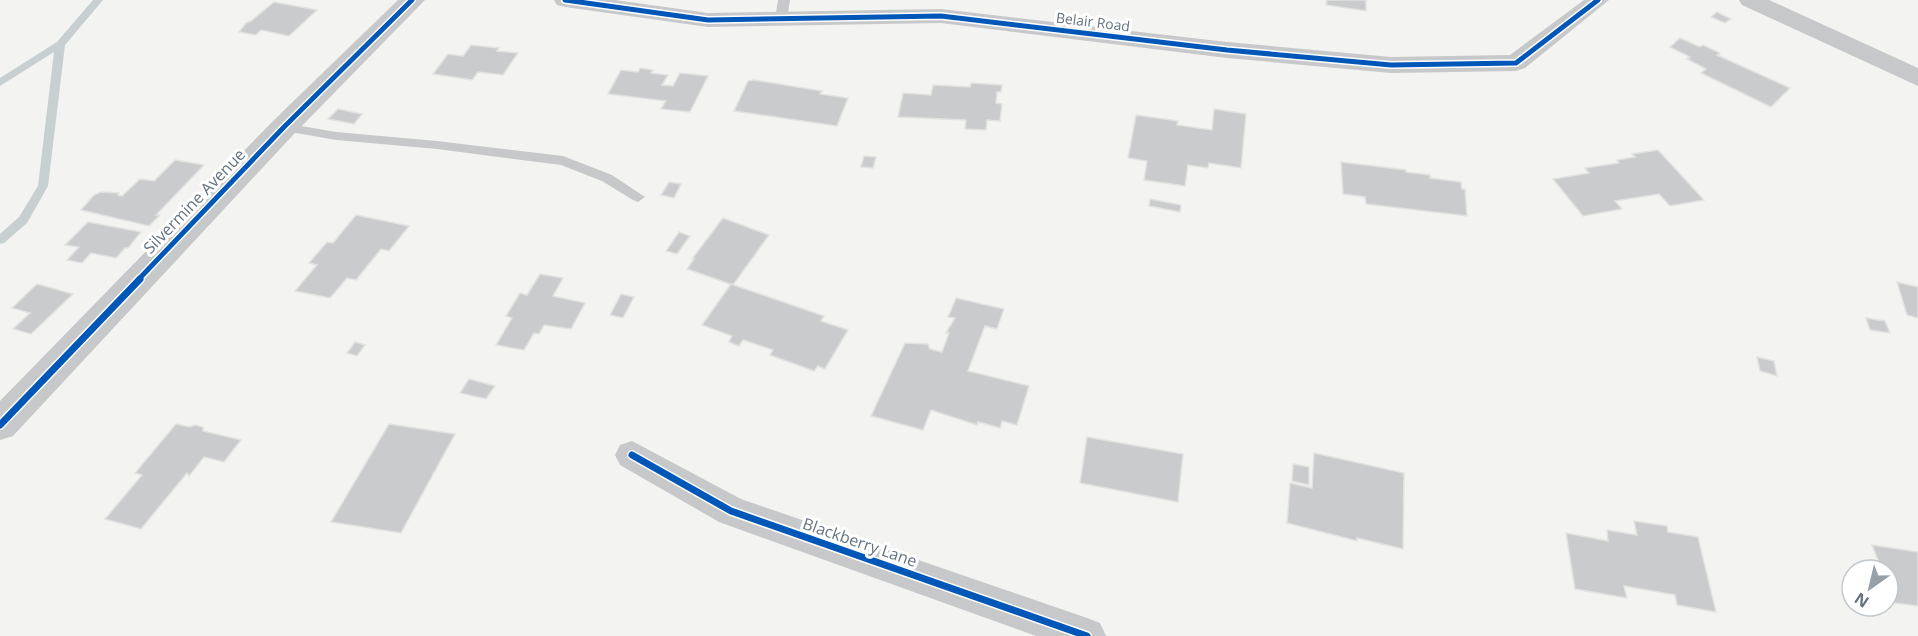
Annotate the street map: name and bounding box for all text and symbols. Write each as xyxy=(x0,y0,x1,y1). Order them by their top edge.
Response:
street label: Belair Road xyxy=(1055,8,1131,35)
street label: Silvermine Avenue xyxy=(138,144,250,258)
street label: Blackberry Lane xyxy=(800,512,920,572)
north arrow xyxy=(1840,558,1900,618)
text: N xyxy=(1850,588,1873,613)

